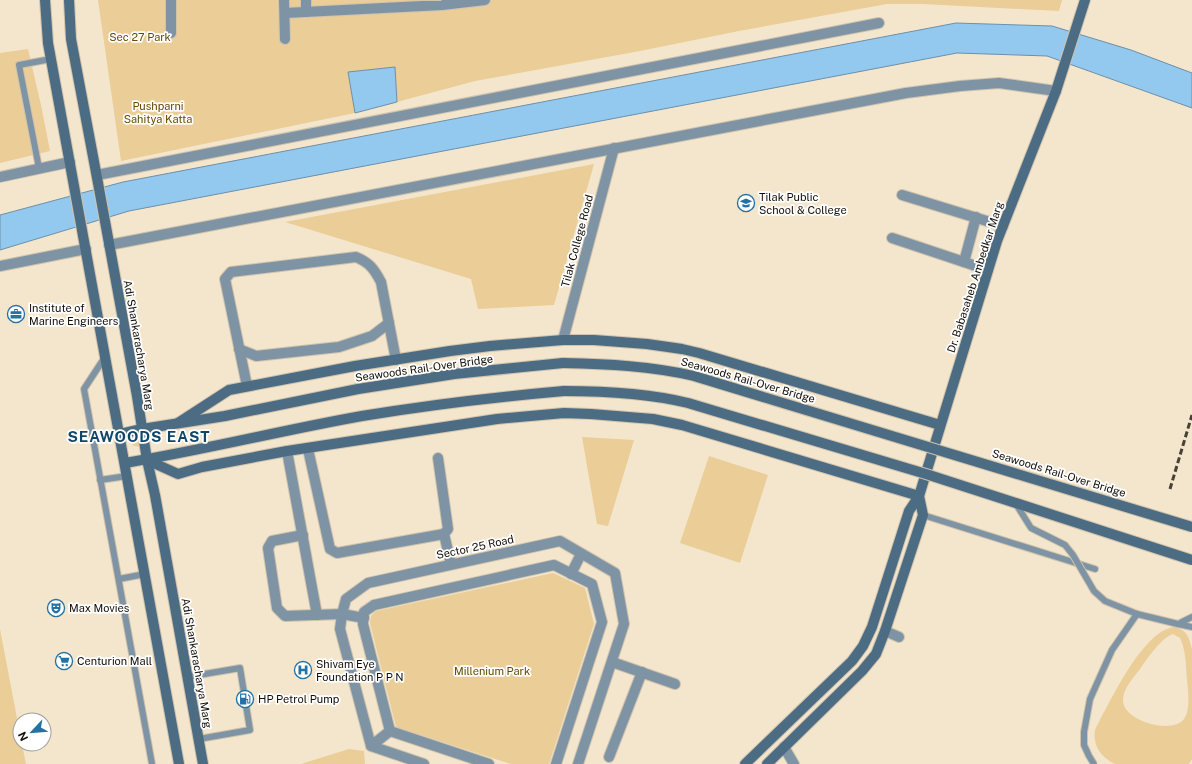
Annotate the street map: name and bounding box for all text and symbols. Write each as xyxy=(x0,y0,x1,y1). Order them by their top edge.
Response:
park label: Sec 27 Park xyxy=(109,31,171,43)
park label: Pushparni Sahitya Katta xyxy=(124,100,192,125)
place label: Tilak Public School & College xyxy=(759,191,847,216)
street label: Tilak College Road xyxy=(559,193,595,289)
school or university icon: Tilak Public School & College xyxy=(736,193,756,213)
street label: Dr. Babasaheb Ambedkar Marg xyxy=(945,200,1005,354)
street label: Adi Shankaracharya Marg xyxy=(122,279,156,411)
place label: Institute of Marine Engineers xyxy=(29,302,119,327)
office icon: Institute of Marine Engineers xyxy=(6,304,26,324)
street label: Seawoods Rail-Over Bridge xyxy=(354,352,494,384)
street label: Seawoods Rail-Over Bridge xyxy=(679,355,817,405)
district label: SEAWOODS EAST xyxy=(67,428,211,445)
street label: Seawoods Rail-Over Bridge xyxy=(991,447,1127,499)
street label: Sector 25 Road xyxy=(435,533,515,561)
street label: Adi Shankaracharya Marg xyxy=(180,597,214,729)
theatre icon: Max Movies xyxy=(46,598,66,618)
place label: Max Movies xyxy=(69,602,130,614)
supermarket icon: Centurion Mall xyxy=(54,651,74,671)
place label: Centurion Mall xyxy=(77,655,152,667)
place label: Shivam Eye Foundation P P N xyxy=(316,658,404,683)
hospital icon: Shivam Eye Foundation P P N xyxy=(293,660,313,680)
park label: Millenium Park xyxy=(454,665,530,677)
fuel station icon: HP Petrol Pump xyxy=(235,689,255,709)
place label: HP Petrol Pump xyxy=(258,693,340,705)
north arrow xyxy=(12,712,52,752)
text: N xyxy=(16,730,30,743)

